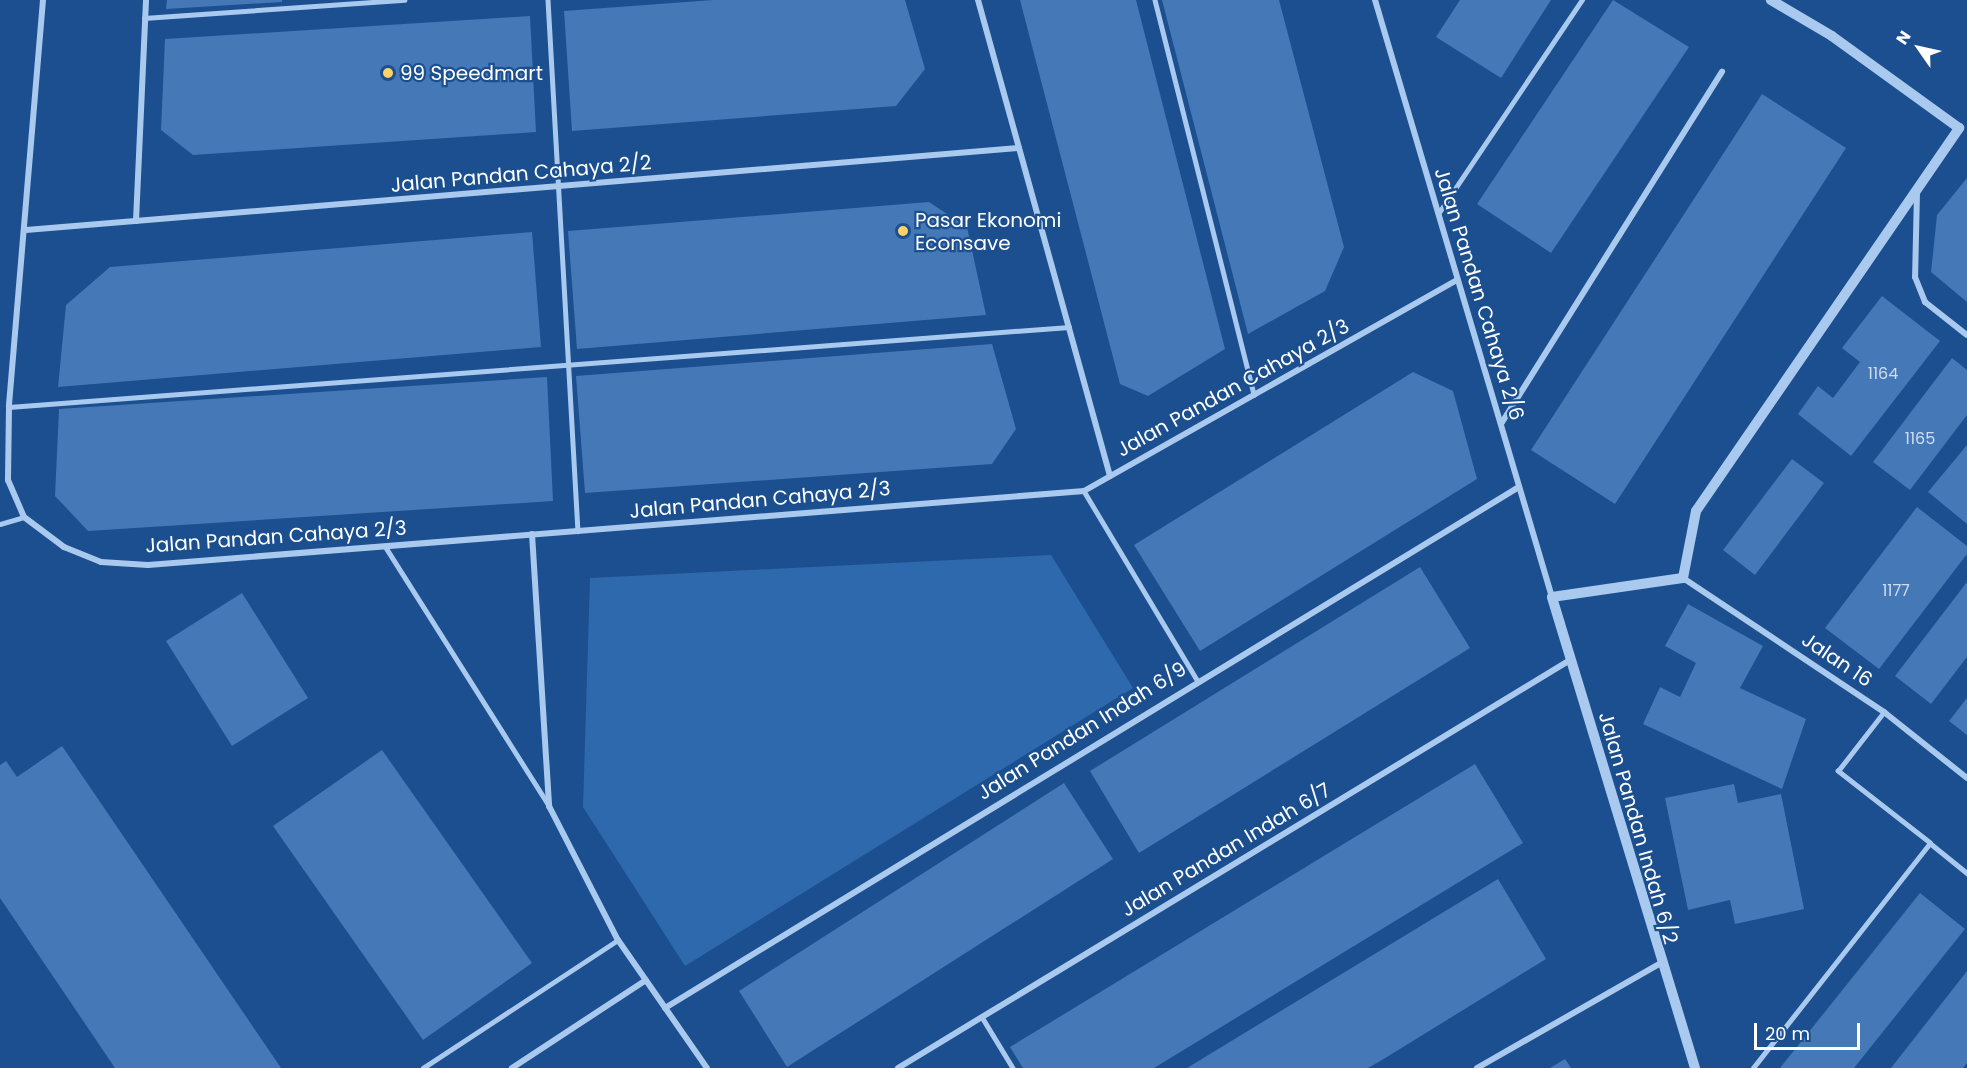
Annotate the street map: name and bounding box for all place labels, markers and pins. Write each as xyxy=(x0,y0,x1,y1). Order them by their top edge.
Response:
place label: 99 Speedmart xyxy=(400,61,543,85)
marker: 99 Speedmart xyxy=(381,66,395,80)
place label: Pasar Ekonomi Econsave xyxy=(915,208,1061,255)
marker: Pasar Ekonomi Econsave xyxy=(896,224,910,238)

